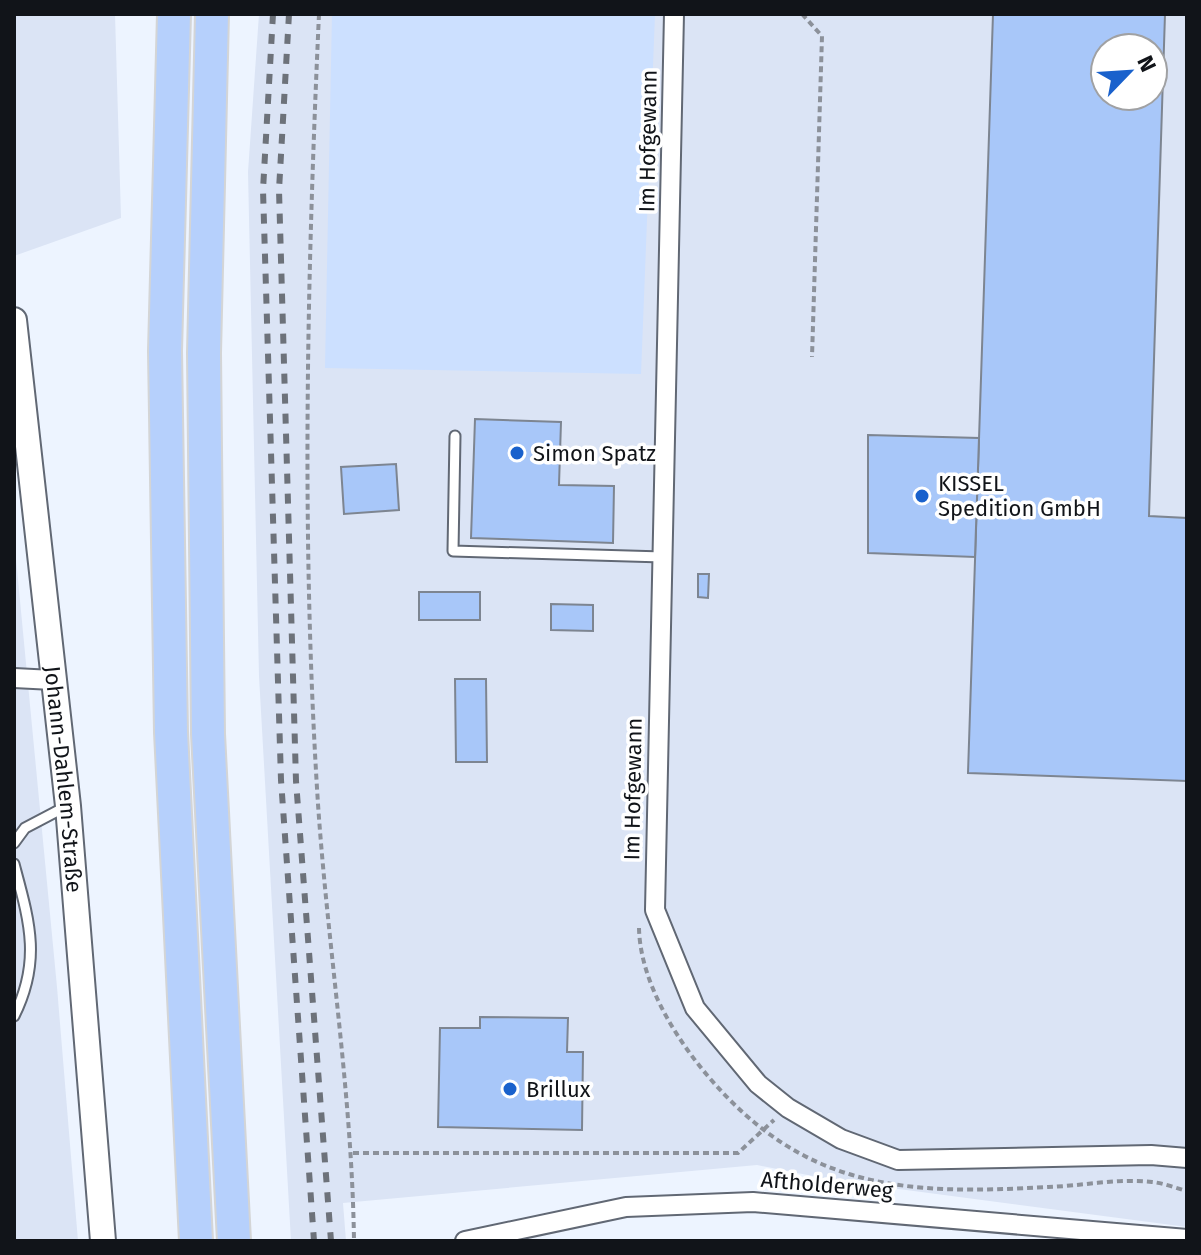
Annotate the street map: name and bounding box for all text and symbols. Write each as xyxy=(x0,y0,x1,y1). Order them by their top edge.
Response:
north arrow xyxy=(1089,32,1169,112)
text: N xyxy=(1131,51,1162,76)
street label: Im Hofgewann xyxy=(633,69,663,213)
place label: Simon Spatz xyxy=(533,440,656,467)
marker: Simon Spatz xyxy=(508,444,526,462)
place label: KISSEL Spedition GmbH xyxy=(938,470,1101,522)
marker: KISSEL Spedition GmbH xyxy=(913,487,931,505)
street label: Johann-Dahlem-Straße xyxy=(39,664,88,894)
street label: Im Hofgewann xyxy=(618,717,648,861)
place label: Brillux xyxy=(526,1076,591,1103)
marker: Brillux xyxy=(501,1080,519,1098)
street label: Aftholderweg xyxy=(760,1166,895,1204)

